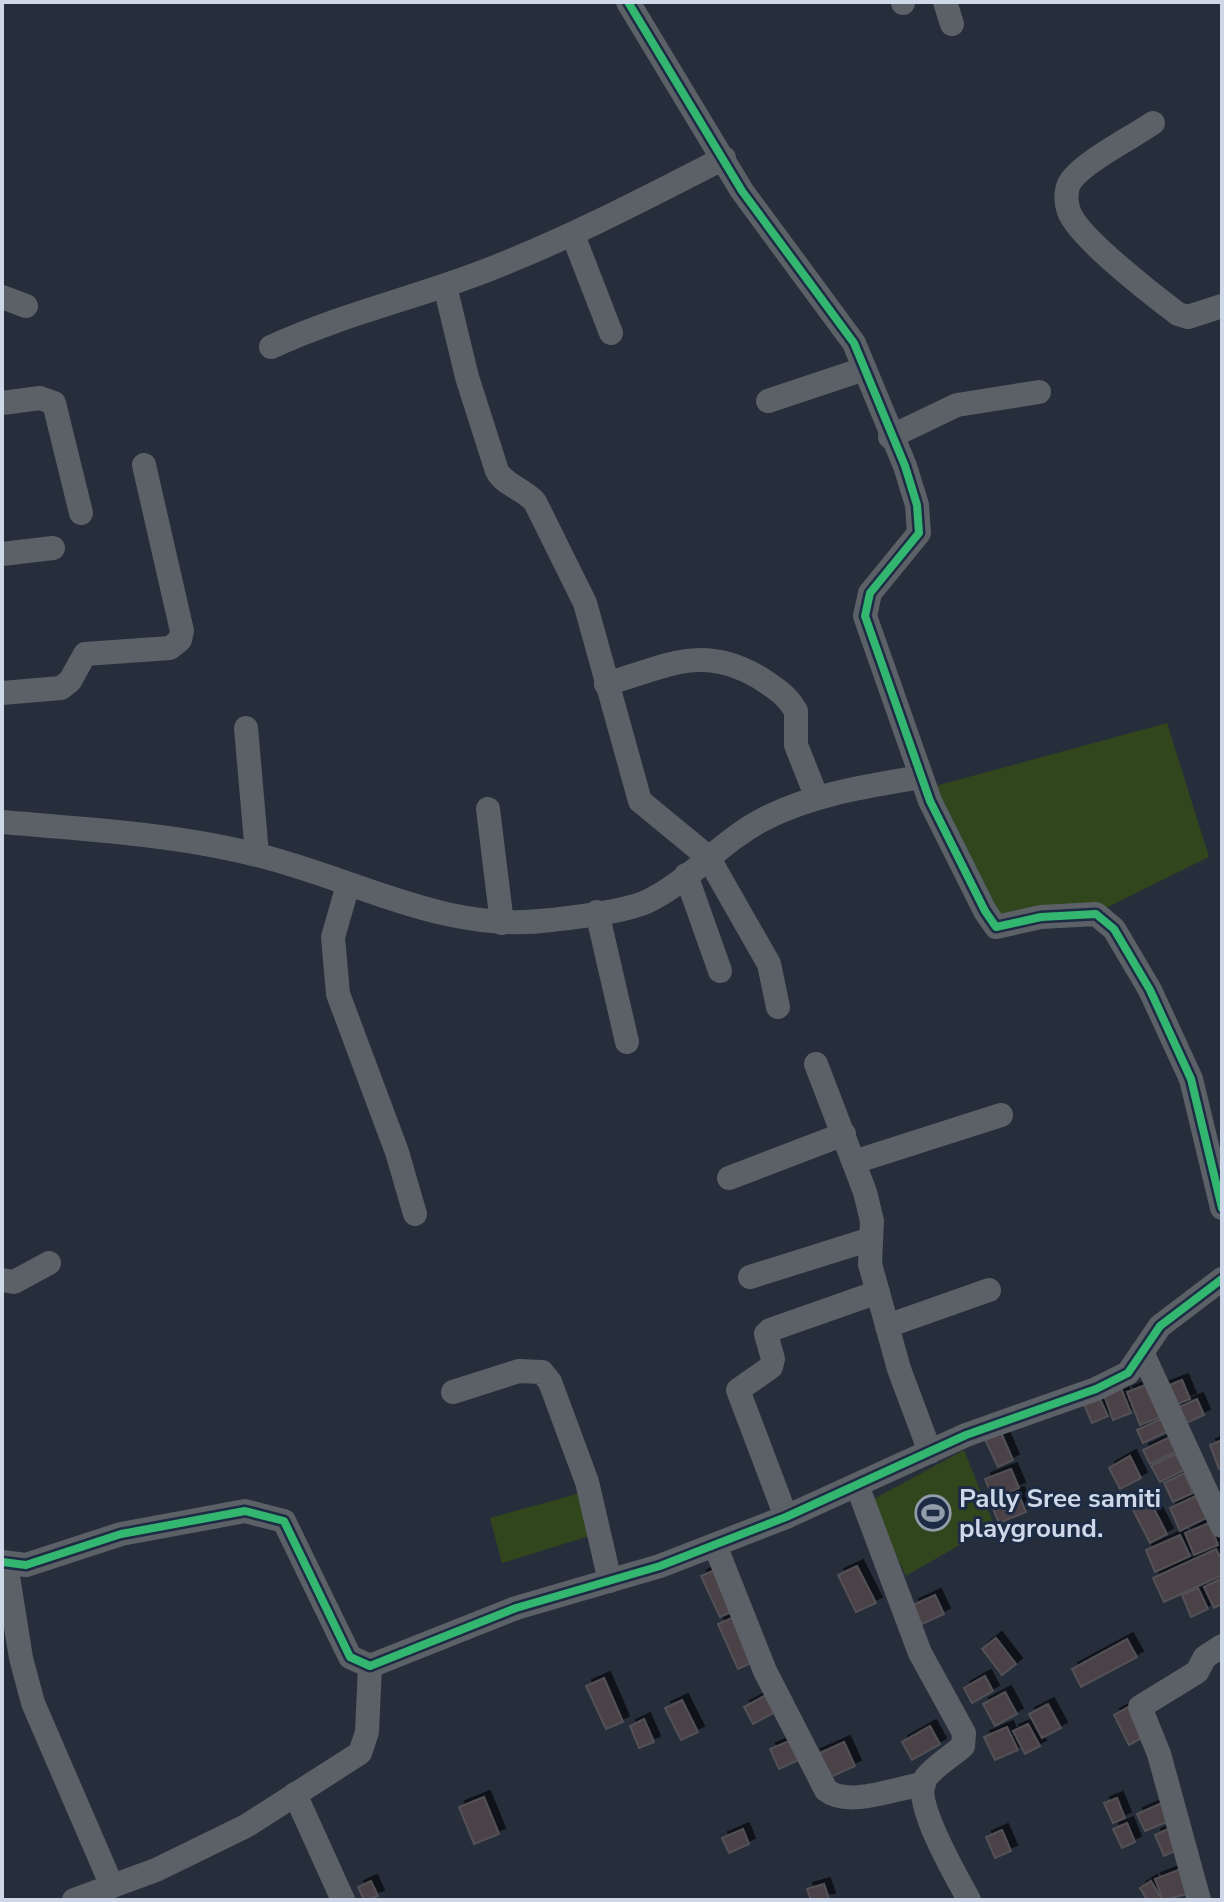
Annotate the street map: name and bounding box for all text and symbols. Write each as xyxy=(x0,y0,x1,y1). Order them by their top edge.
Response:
place label: Pally Sree samiti playground. xyxy=(959,1481,1161,1546)
sports icon: Pally Sree samiti playground. xyxy=(914,1494,952,1532)

